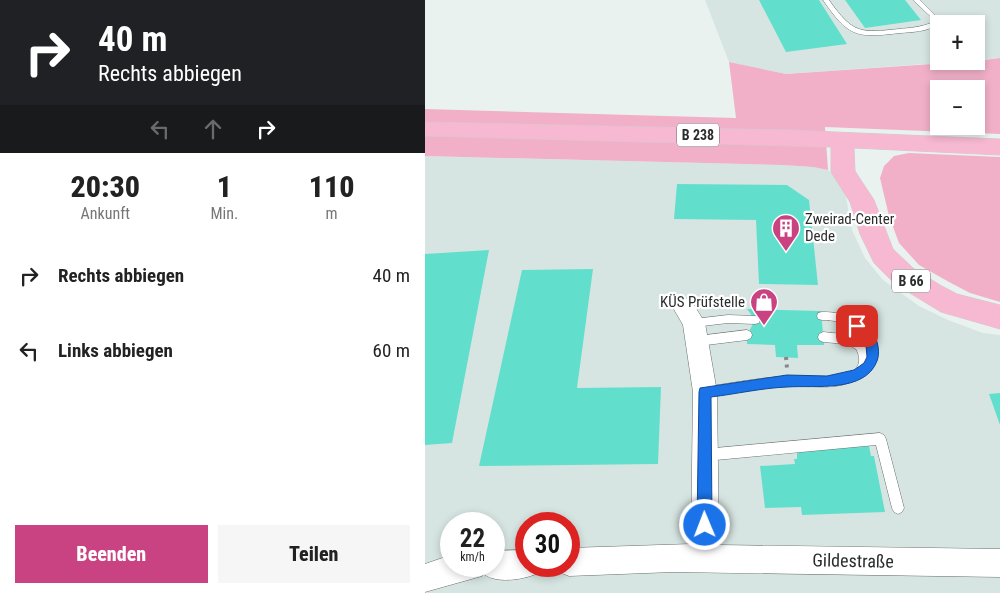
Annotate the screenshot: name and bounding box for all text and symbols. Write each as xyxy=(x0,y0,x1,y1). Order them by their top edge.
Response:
map controls xyxy=(930,15,985,135)
button: + xyxy=(930,15,985,70)
text: 40 m xyxy=(98,19,167,60)
icon: right xyxy=(15,20,80,85)
text: Rechts abbiegen xyxy=(98,61,242,86)
button: − xyxy=(930,80,985,135)
icon: left xyxy=(146,115,174,143)
icon: ahead xyxy=(199,115,227,143)
icon: right xyxy=(252,115,280,143)
road number: B 238 xyxy=(677,124,719,146)
text: 20:30 xyxy=(71,169,140,204)
text: 1 xyxy=(217,169,232,204)
text: 110 xyxy=(309,169,354,204)
text: Ankunft xyxy=(81,204,130,223)
text: Min. xyxy=(210,204,238,223)
text: m xyxy=(326,204,338,223)
place label: Zweirad-Center Dede xyxy=(805,210,895,245)
building icon: Zweirad-Center Dede xyxy=(771,213,801,252)
icon: right xyxy=(15,262,43,290)
text: Rechts abbiegen xyxy=(58,264,184,287)
text: 40 m xyxy=(373,264,410,287)
road number: B 66 xyxy=(892,270,930,292)
shop icon: KÜS Prüfstelle xyxy=(749,287,779,326)
place label: KÜS Prüfstelle xyxy=(660,293,745,311)
pin xyxy=(836,305,878,347)
icon: arrive xyxy=(843,312,871,340)
icon: left xyxy=(15,337,43,365)
text: Links abbiegen xyxy=(58,339,173,362)
text: 60 m xyxy=(373,339,410,362)
position arrow xyxy=(678,498,730,550)
speed limit sign: 30 xyxy=(515,512,580,577)
text: 22 xyxy=(460,524,485,553)
button: Beenden xyxy=(15,525,208,583)
button: Teilen xyxy=(218,525,410,583)
street label: Gildestraße xyxy=(812,549,894,572)
text: km/h xyxy=(460,550,485,564)

